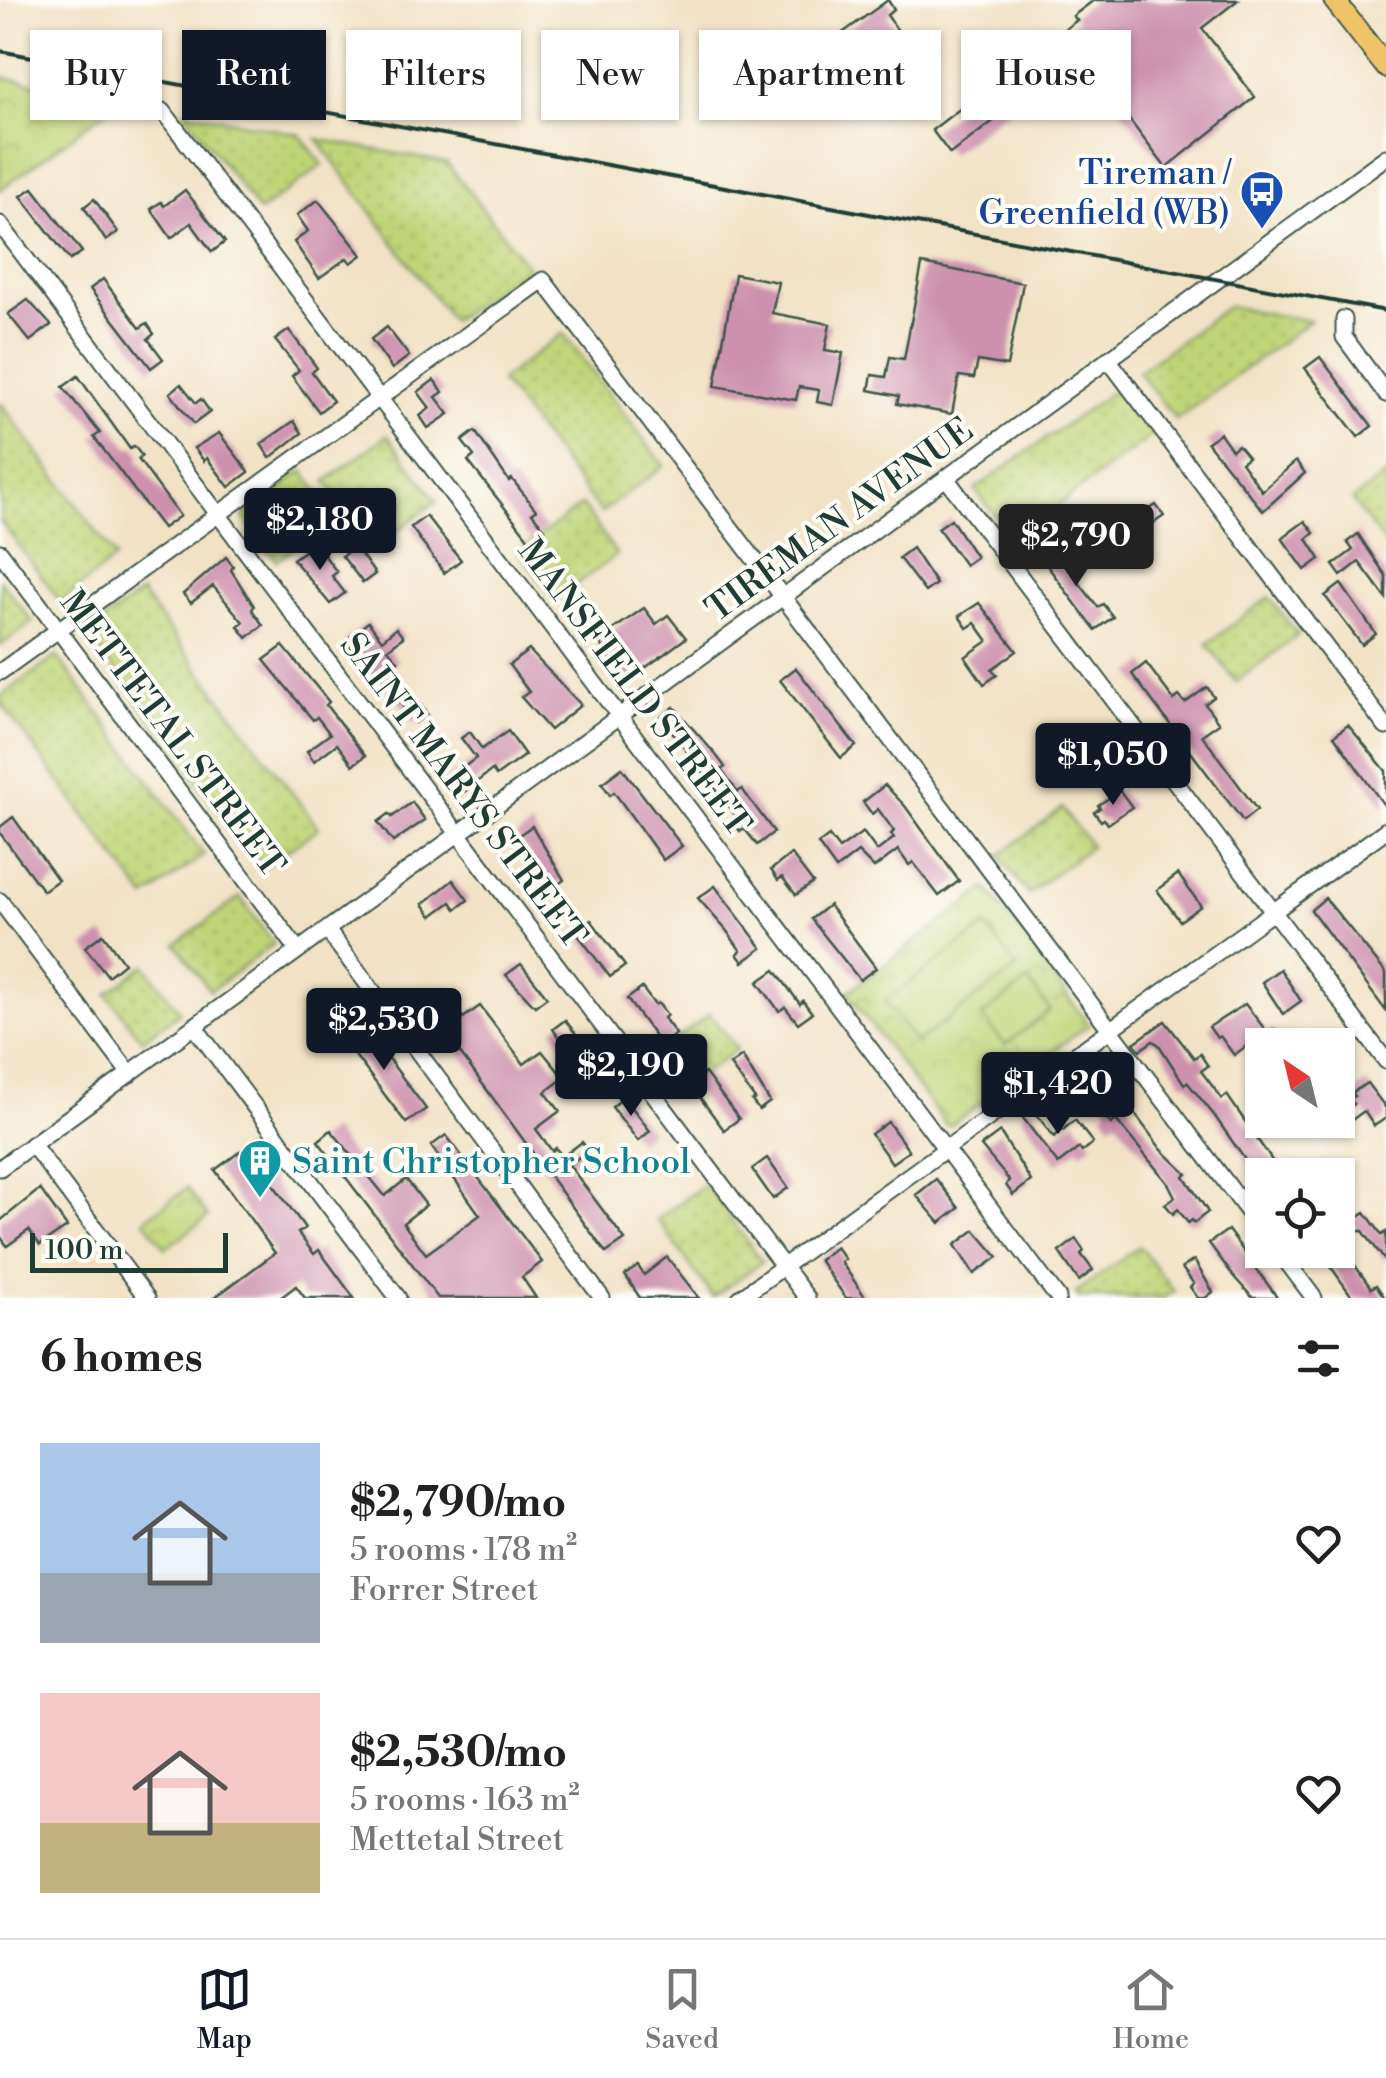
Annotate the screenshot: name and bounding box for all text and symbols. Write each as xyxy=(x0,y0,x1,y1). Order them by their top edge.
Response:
chip: Buy xyxy=(30,30,162,120)
chip: Rent xyxy=(182,30,326,120)
chip: Filters xyxy=(346,30,521,120)
chip: New xyxy=(541,30,679,120)
chip: Apartment xyxy=(699,30,941,120)
chip: House xyxy=(961,30,1131,120)
place label: Tireman / Greenfield (WB) xyxy=(979,152,1232,235)
bus stop icon: Tireman / Greenfield (WB) xyxy=(1239,169,1285,230)
street label: TIREMAN AVENUE xyxy=(698,409,982,632)
pin: $2,180 xyxy=(239,488,401,573)
text: $2,180 xyxy=(266,500,374,540)
pin: $2,790 xyxy=(995,504,1157,589)
text: $2,790 xyxy=(1021,516,1131,556)
street label: MANSFIELD STREET xyxy=(508,531,759,845)
street label: METTETAL STREET xyxy=(50,582,293,885)
street label: SAINT MARYS STREET xyxy=(330,625,595,957)
pin: $1,050 xyxy=(1032,723,1194,808)
text: $1,050 xyxy=(1058,735,1168,775)
pin: $2,530 xyxy=(303,988,465,1073)
text: $2,530 xyxy=(328,1000,440,1040)
north arrow xyxy=(1245,1028,1355,1138)
map controls xyxy=(1245,1028,1355,1268)
pin: $2,190 xyxy=(550,1034,712,1119)
text: $2,190 xyxy=(577,1046,685,1086)
pin: $1,420 xyxy=(977,1052,1139,1137)
text: $1,420 xyxy=(1003,1064,1113,1104)
building icon: Saint Christopher School xyxy=(237,1138,283,1199)
place label: Saint Christopher School xyxy=(292,1141,690,1184)
button: locate xyxy=(1245,1158,1355,1268)
scale bar xyxy=(30,1228,228,1272)
text: 100 m xyxy=(45,1233,124,1268)
icon: filters xyxy=(1291,1331,1346,1386)
text: 6 homes xyxy=(40,1332,203,1385)
text: $2,790/mo xyxy=(350,1477,566,1530)
icon: home xyxy=(120,1483,240,1603)
icon: heart xyxy=(1291,1516,1346,1571)
text: 5 rooms · 178 m² xyxy=(350,1530,577,1570)
text: Forrer Street xyxy=(350,1570,538,1610)
text: $2,530/mo xyxy=(350,1727,567,1780)
icon: home xyxy=(120,1733,240,1853)
icon: heart xyxy=(1291,1766,1346,1821)
text: 5 rooms · 163 m² xyxy=(350,1780,580,1820)
text: Mettetal Street xyxy=(350,1820,564,1860)
tab: Map xyxy=(197,1962,252,2057)
tab: Saved xyxy=(645,1962,719,2057)
tab: Home xyxy=(1112,1962,1189,2057)

